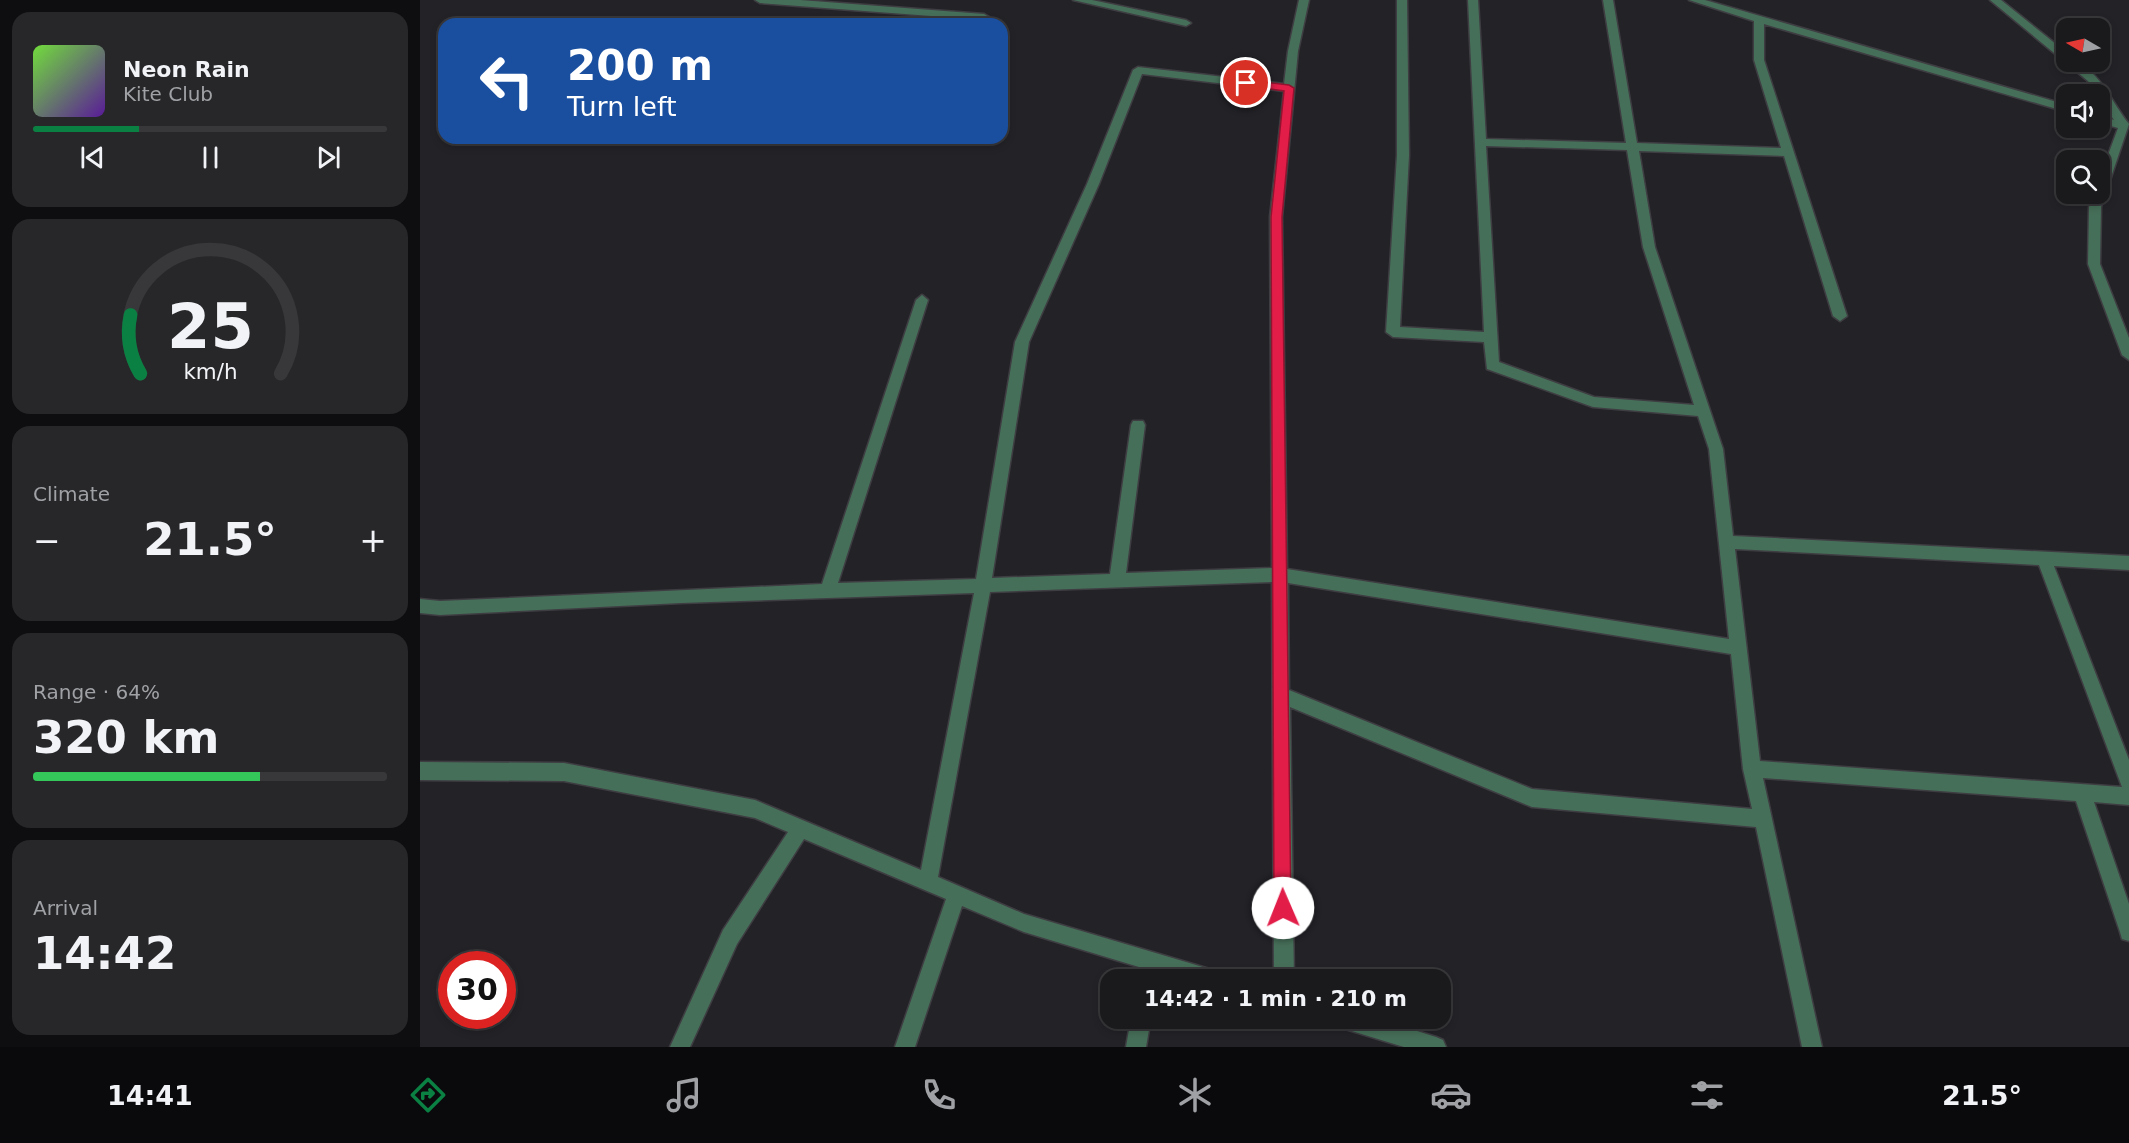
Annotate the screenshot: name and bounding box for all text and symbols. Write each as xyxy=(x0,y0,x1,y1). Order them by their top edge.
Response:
north arrow xyxy=(2056,18,2110,72)
map controls xyxy=(2056,18,2110,204)
text: 200 m xyxy=(567,41,713,90)
icon: left xyxy=(468,42,546,120)
text: Neon Rain xyxy=(123,57,250,82)
pin xyxy=(1220,57,1271,108)
icon: arrive xyxy=(1229,66,1262,99)
text: Kite Club xyxy=(123,82,213,106)
button: sound xyxy=(2056,84,2110,138)
text: Turn left xyxy=(567,91,677,122)
icon: previous xyxy=(76,141,109,174)
icon: pause xyxy=(194,141,227,174)
icon: next xyxy=(312,141,345,174)
button: search xyxy=(2056,150,2110,204)
text: 25 xyxy=(167,290,253,363)
text: km/h xyxy=(183,359,237,384)
text: Climate xyxy=(33,482,110,506)
text: 21.5° xyxy=(143,513,277,566)
text: − xyxy=(33,521,61,560)
text: + xyxy=(359,521,387,560)
text: Range · 64% xyxy=(33,680,160,704)
text: 320 km xyxy=(33,711,219,764)
position arrow xyxy=(1251,876,1315,940)
text: Arrival xyxy=(33,896,98,920)
text: 14:42 xyxy=(33,927,176,980)
speed limit sign: 30 xyxy=(438,951,516,1029)
text: 14:42 · 1 min · 210 m xyxy=(1144,986,1407,1011)
icon: directions xyxy=(407,1074,449,1116)
icon: music xyxy=(663,1074,705,1116)
icon: phone xyxy=(918,1074,960,1116)
icon: climate xyxy=(1174,1074,1216,1116)
icon: car xyxy=(1430,1074,1472,1116)
icon: filters xyxy=(1686,1074,1728,1116)
text: 14:41 xyxy=(107,1080,193,1111)
text: 21.5° xyxy=(1942,1080,2022,1111)

